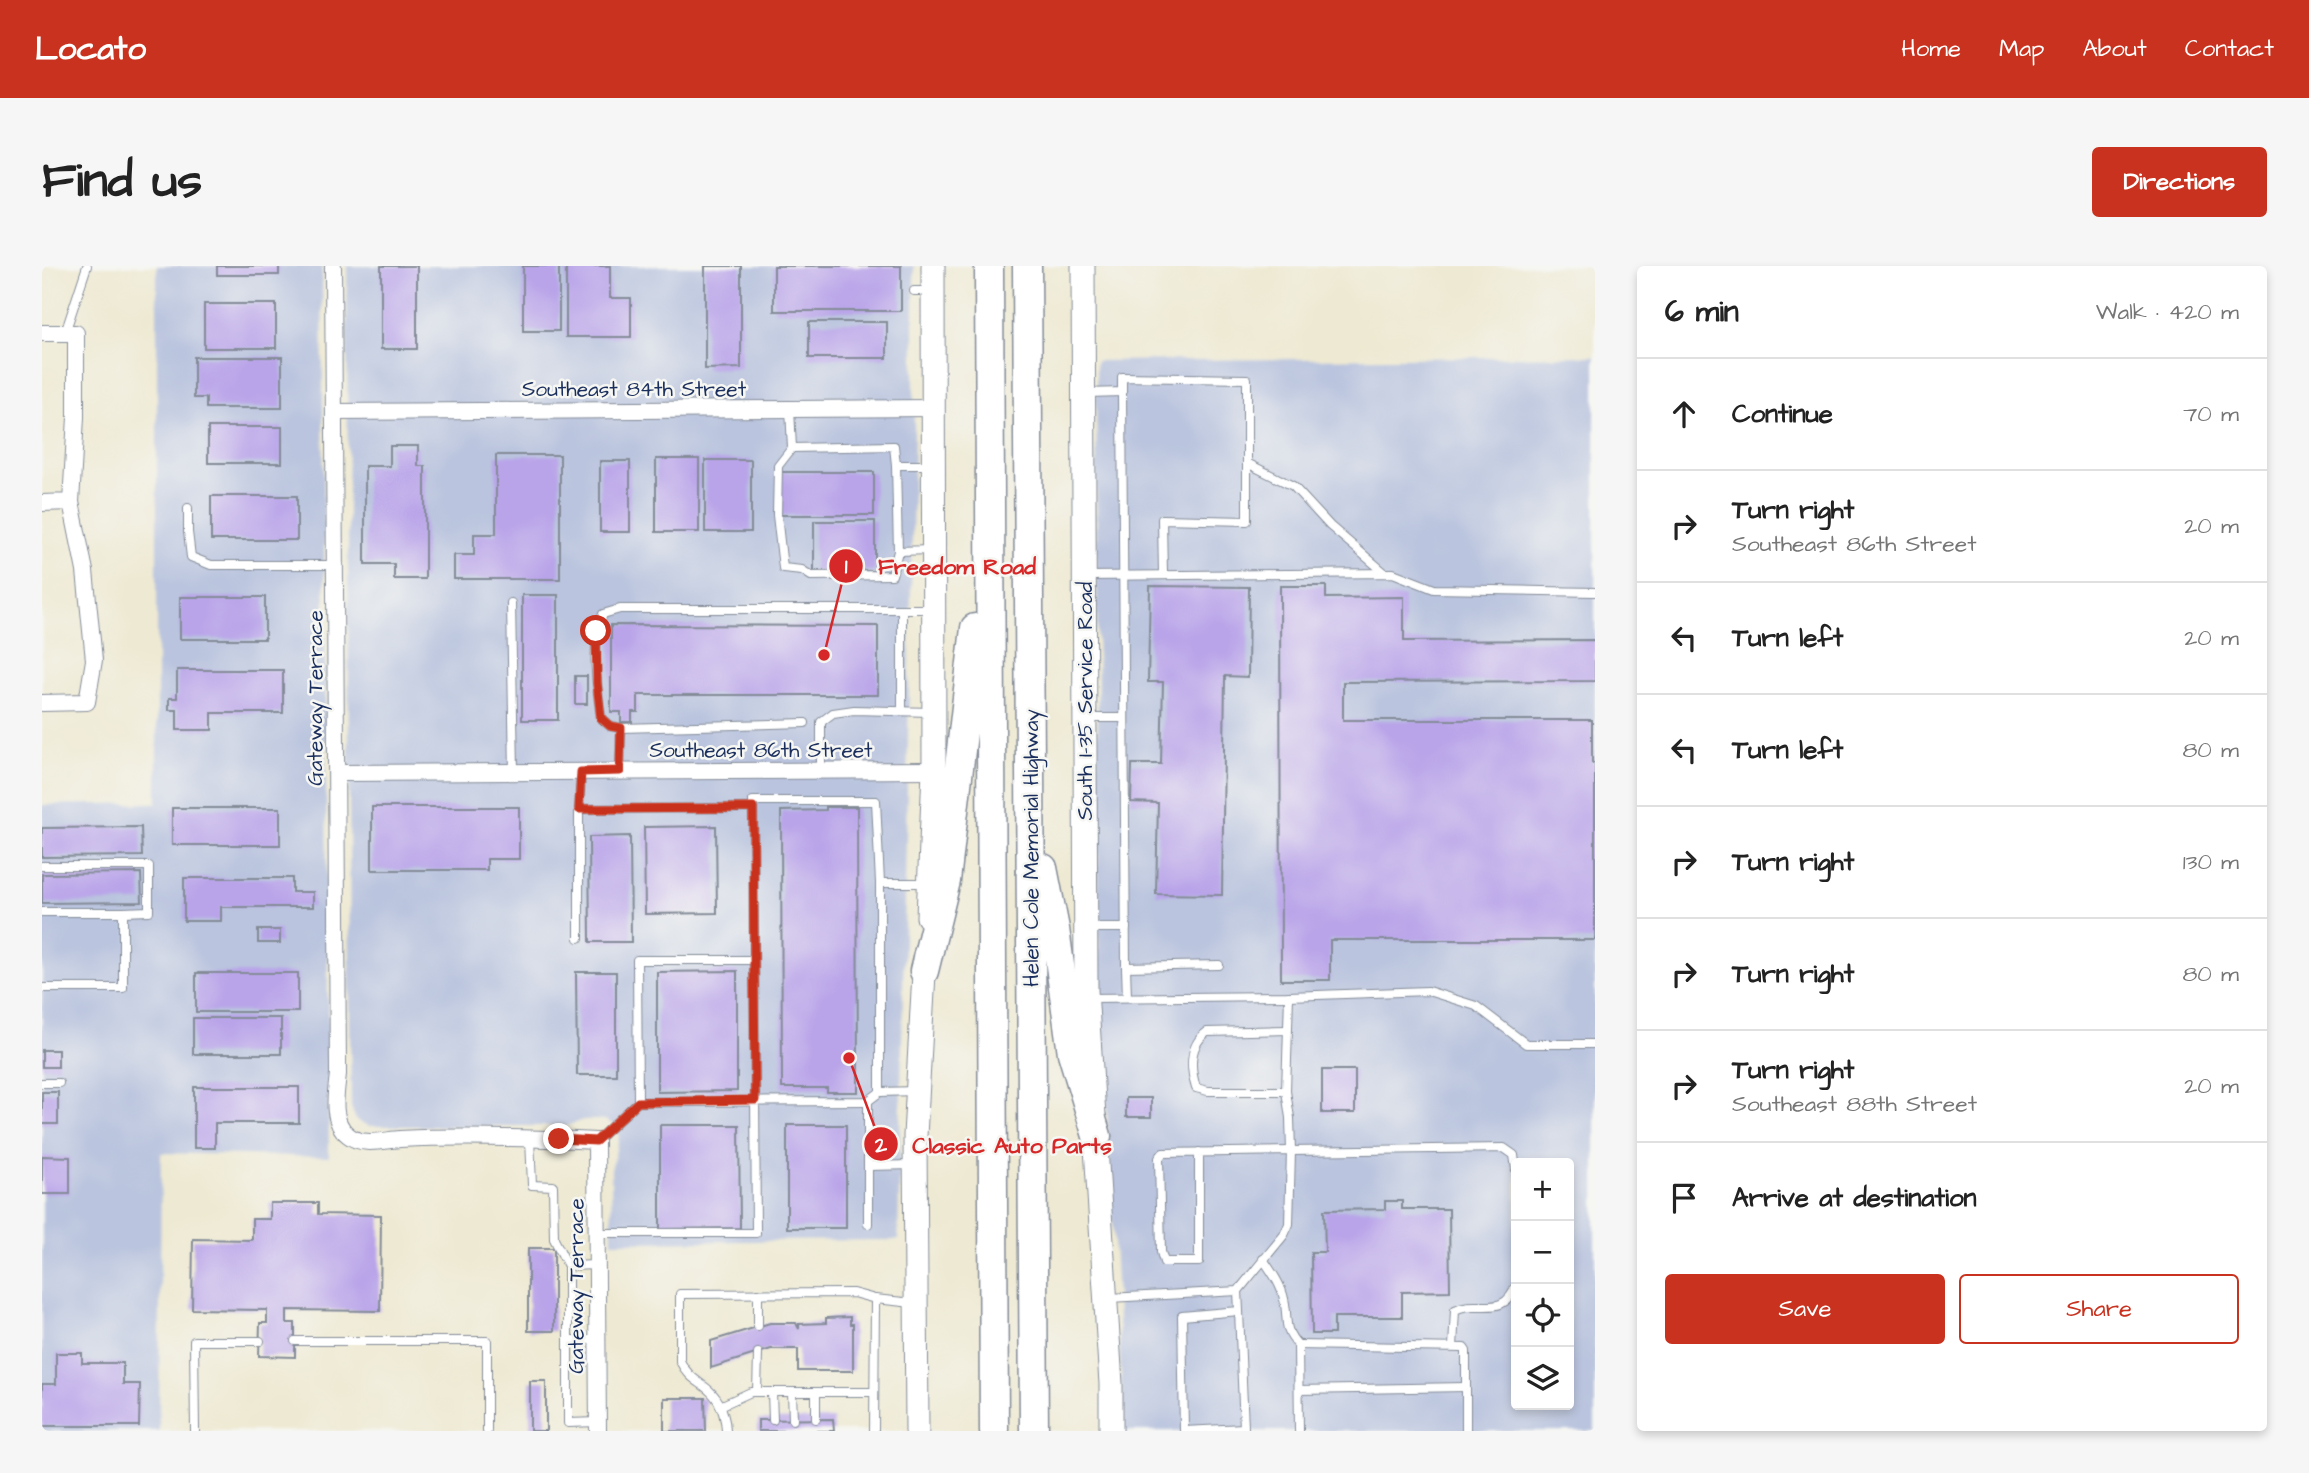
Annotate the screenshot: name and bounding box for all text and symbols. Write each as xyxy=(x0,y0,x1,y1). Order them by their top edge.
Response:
text: Locato xyxy=(35,26,146,72)
text: Home xyxy=(1901,32,1961,66)
text: Map xyxy=(1999,32,2044,66)
text: About xyxy=(2082,32,2147,66)
text: Contact xyxy=(2185,32,2274,66)
button: Directions xyxy=(2092,147,2267,217)
text: Find us xyxy=(42,148,202,216)
text: 6 min xyxy=(1665,291,1739,333)
text: Walk · 420 m xyxy=(2096,296,2239,328)
street label: Southeast 84th Street xyxy=(522,375,747,404)
icon: ahead xyxy=(1665,395,1703,433)
text: Continue xyxy=(1732,396,1833,432)
text: 70 m xyxy=(2183,398,2239,430)
text: Turn right xyxy=(1732,492,1854,528)
icon: right xyxy=(1665,507,1703,545)
text: 20 m xyxy=(2184,510,2239,542)
text: Southeast 86th Street xyxy=(1732,528,1976,560)
callout: Freedom Road xyxy=(829,544,1050,588)
text: Freedom Road xyxy=(878,551,1036,583)
text: 1 xyxy=(845,552,848,581)
street label: South I-35 Service Road xyxy=(1071,581,1100,820)
street label: Gateway Terrace xyxy=(301,610,332,786)
route start xyxy=(580,615,611,646)
icon: left xyxy=(1665,619,1703,657)
text: Turn left xyxy=(1732,620,1843,656)
text: 20 m xyxy=(2184,622,2239,654)
street label: Helen Cole Memorial Highway xyxy=(1017,709,1048,987)
icon: left xyxy=(1665,731,1703,769)
text: Turn left xyxy=(1732,732,1843,768)
text: 80 m xyxy=(2182,734,2239,766)
street label: Southeast 86th Street xyxy=(649,736,873,765)
icon: right xyxy=(1665,843,1703,881)
text: Turn right xyxy=(1732,844,1854,880)
text: 130 m xyxy=(2183,846,2239,878)
icon: right xyxy=(1665,955,1703,993)
text: Turn right xyxy=(1732,956,1854,992)
text: 80 m xyxy=(2182,958,2239,990)
text: Turn right xyxy=(1732,1052,1854,1088)
icon: right xyxy=(1665,1067,1703,1105)
text: 20 m xyxy=(2184,1070,2239,1102)
text: Southeast 88th Street xyxy=(1732,1088,1977,1120)
callout: Classic Auto Parts xyxy=(863,1122,1126,1166)
route end xyxy=(543,1123,574,1154)
text: Classic Auto Parts xyxy=(912,1130,1112,1162)
text: 2 xyxy=(874,1131,888,1160)
map controls xyxy=(1511,1158,1574,1410)
button: + xyxy=(1511,1158,1574,1221)
icon: arrive xyxy=(1665,1179,1703,1217)
text: Arrive at destination xyxy=(1732,1180,1977,1216)
street label: Gateway Terrace xyxy=(562,1198,593,1374)
button: − xyxy=(1511,1221,1574,1284)
button: Save xyxy=(1665,1274,1945,1344)
button: Share xyxy=(1959,1274,2239,1344)
button: locate xyxy=(1511,1284,1574,1347)
button: layers xyxy=(1511,1347,1574,1410)

